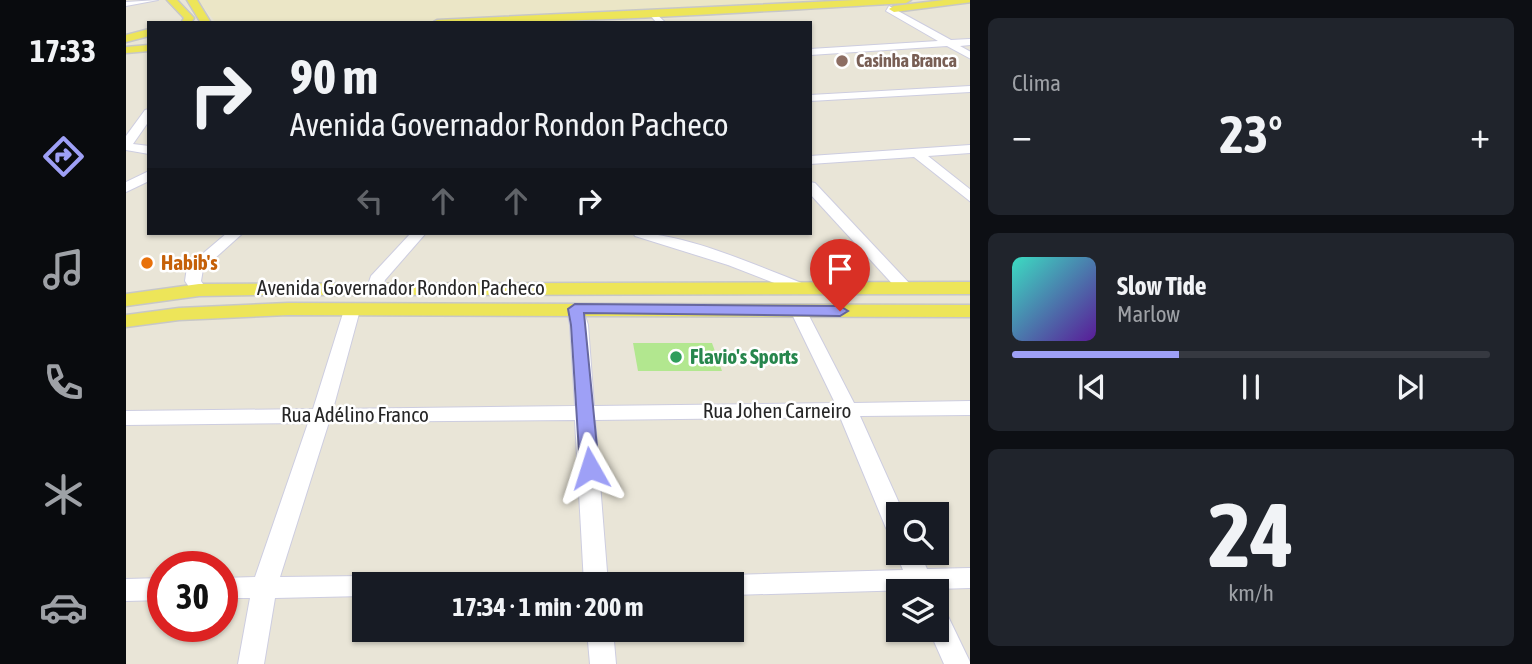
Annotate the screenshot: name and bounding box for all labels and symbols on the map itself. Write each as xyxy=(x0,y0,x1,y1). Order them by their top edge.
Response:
place label: Casinha Branca xyxy=(856,50,957,71)
marker: Casinha Branca xyxy=(834,53,850,69)
pin xyxy=(810,239,870,311)
place label: Habib's xyxy=(161,250,218,274)
marker: Habib's xyxy=(139,255,155,271)
street label: Avenida Governador Rondon Pacheco xyxy=(257,275,545,299)
place label: Flavio's Sports xyxy=(690,344,799,368)
marker: Flavio's Sports xyxy=(668,349,684,365)
street label: Rua Johen Carneiro xyxy=(703,398,851,422)
street label: Rua Adélino Franco xyxy=(281,402,429,426)
position arrow xyxy=(553,431,627,505)
speed limit sign: 30 xyxy=(147,551,238,642)

